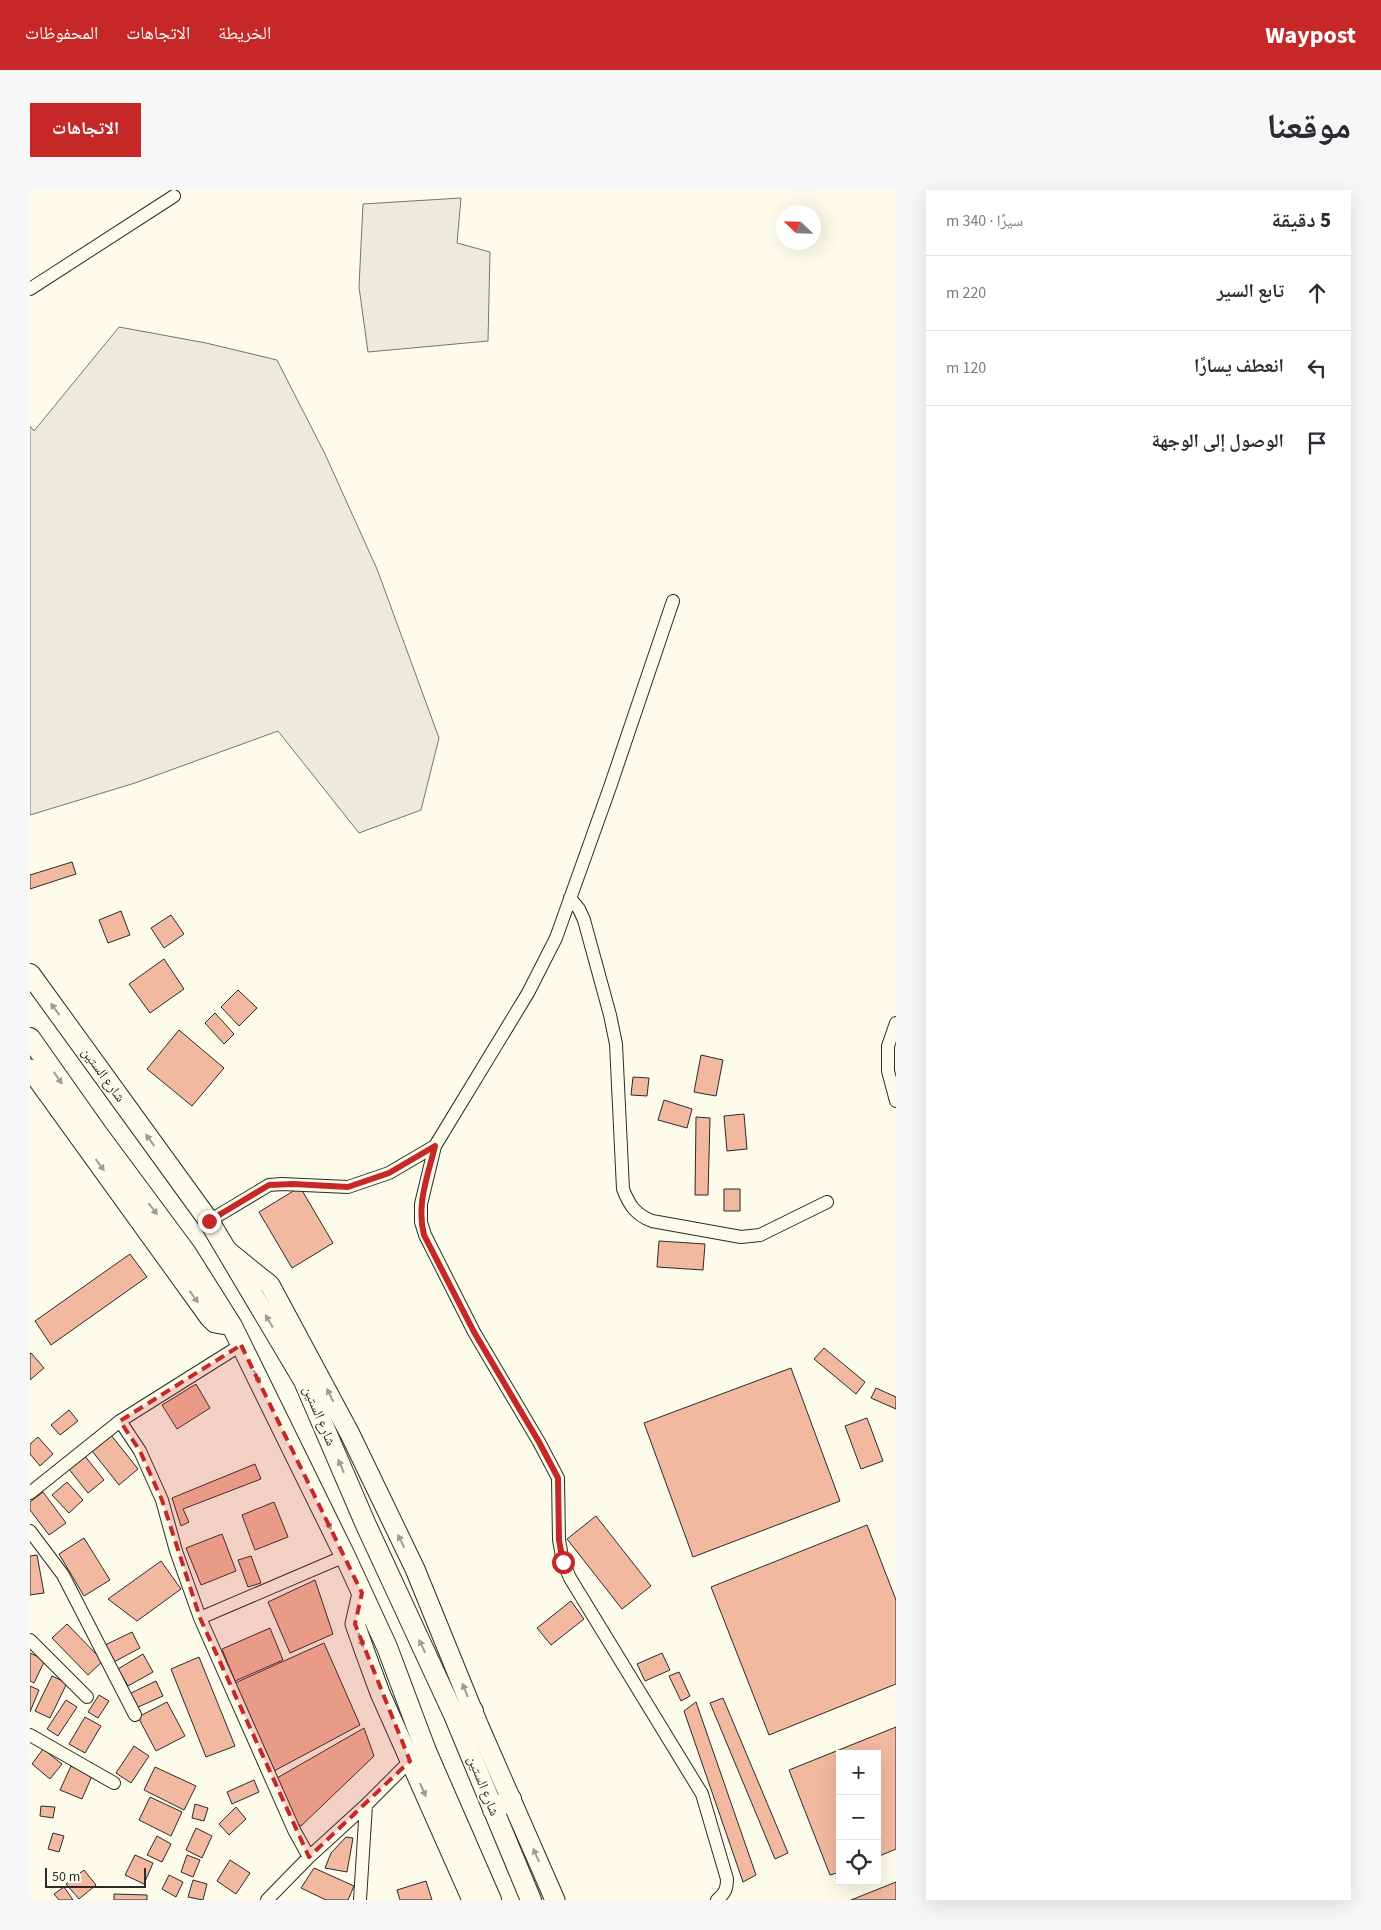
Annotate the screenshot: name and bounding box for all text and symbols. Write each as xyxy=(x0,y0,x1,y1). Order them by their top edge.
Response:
text: Waypost xyxy=(1265,18,1356,53)
text: المحفوظات xyxy=(25,21,98,46)
text: الاتجاهات xyxy=(126,21,190,46)
text: الخريطة xyxy=(218,21,271,46)
text: موقعنا xyxy=(1266,102,1351,152)
button: الاتجاهات xyxy=(30,103,141,157)
north arrow xyxy=(776,205,821,250)
text: 5 دقيقة xyxy=(1272,205,1331,235)
text: سيرًا · 340 m xyxy=(946,210,1023,232)
text: تابع السير xyxy=(1217,278,1284,305)
icon: ahead xyxy=(1303,279,1331,307)
text: 220 m xyxy=(946,282,986,304)
text: انعطف يسارًا xyxy=(1194,353,1284,380)
icon: left xyxy=(1303,354,1331,382)
text: 120 m xyxy=(946,357,986,379)
text: الوصول إلى الوجهة xyxy=(1151,428,1284,455)
icon: arrive xyxy=(1303,429,1331,457)
one-way arrow xyxy=(50,1002,60,1016)
street label: شارع الستين xyxy=(76,1044,130,1106)
one-way arrow xyxy=(53,1071,63,1085)
one-way arrow xyxy=(145,1133,155,1147)
one-way arrow xyxy=(95,1158,105,1172)
one-way arrow xyxy=(148,1202,159,1215)
route end xyxy=(198,1210,221,1233)
one-way arrow xyxy=(189,1290,200,1303)
one-way arrow xyxy=(264,1314,273,1327)
one-way arrow xyxy=(253,1370,261,1384)
street label: شارع الستين xyxy=(297,1383,341,1449)
one-way arrow xyxy=(326,1387,334,1402)
one-way arrow xyxy=(336,1459,344,1473)
one-way arrow xyxy=(325,1516,333,1530)
one-way arrow xyxy=(397,1533,405,1548)
route start xyxy=(552,1551,575,1574)
one-way arrow xyxy=(357,1633,365,1648)
one-way arrow xyxy=(418,1639,426,1653)
one-way arrow xyxy=(460,1683,468,1697)
map controls xyxy=(836,1750,881,1885)
button: + xyxy=(836,1750,881,1795)
street label: شارع الستين xyxy=(462,1753,504,1819)
one-way arrow xyxy=(419,1783,427,1797)
button: − xyxy=(836,1795,881,1840)
button: locate xyxy=(836,1840,881,1885)
one-way arrow xyxy=(531,1848,539,1862)
scale bar xyxy=(45,1865,146,1888)
text: 50 m xyxy=(52,1867,80,1887)

